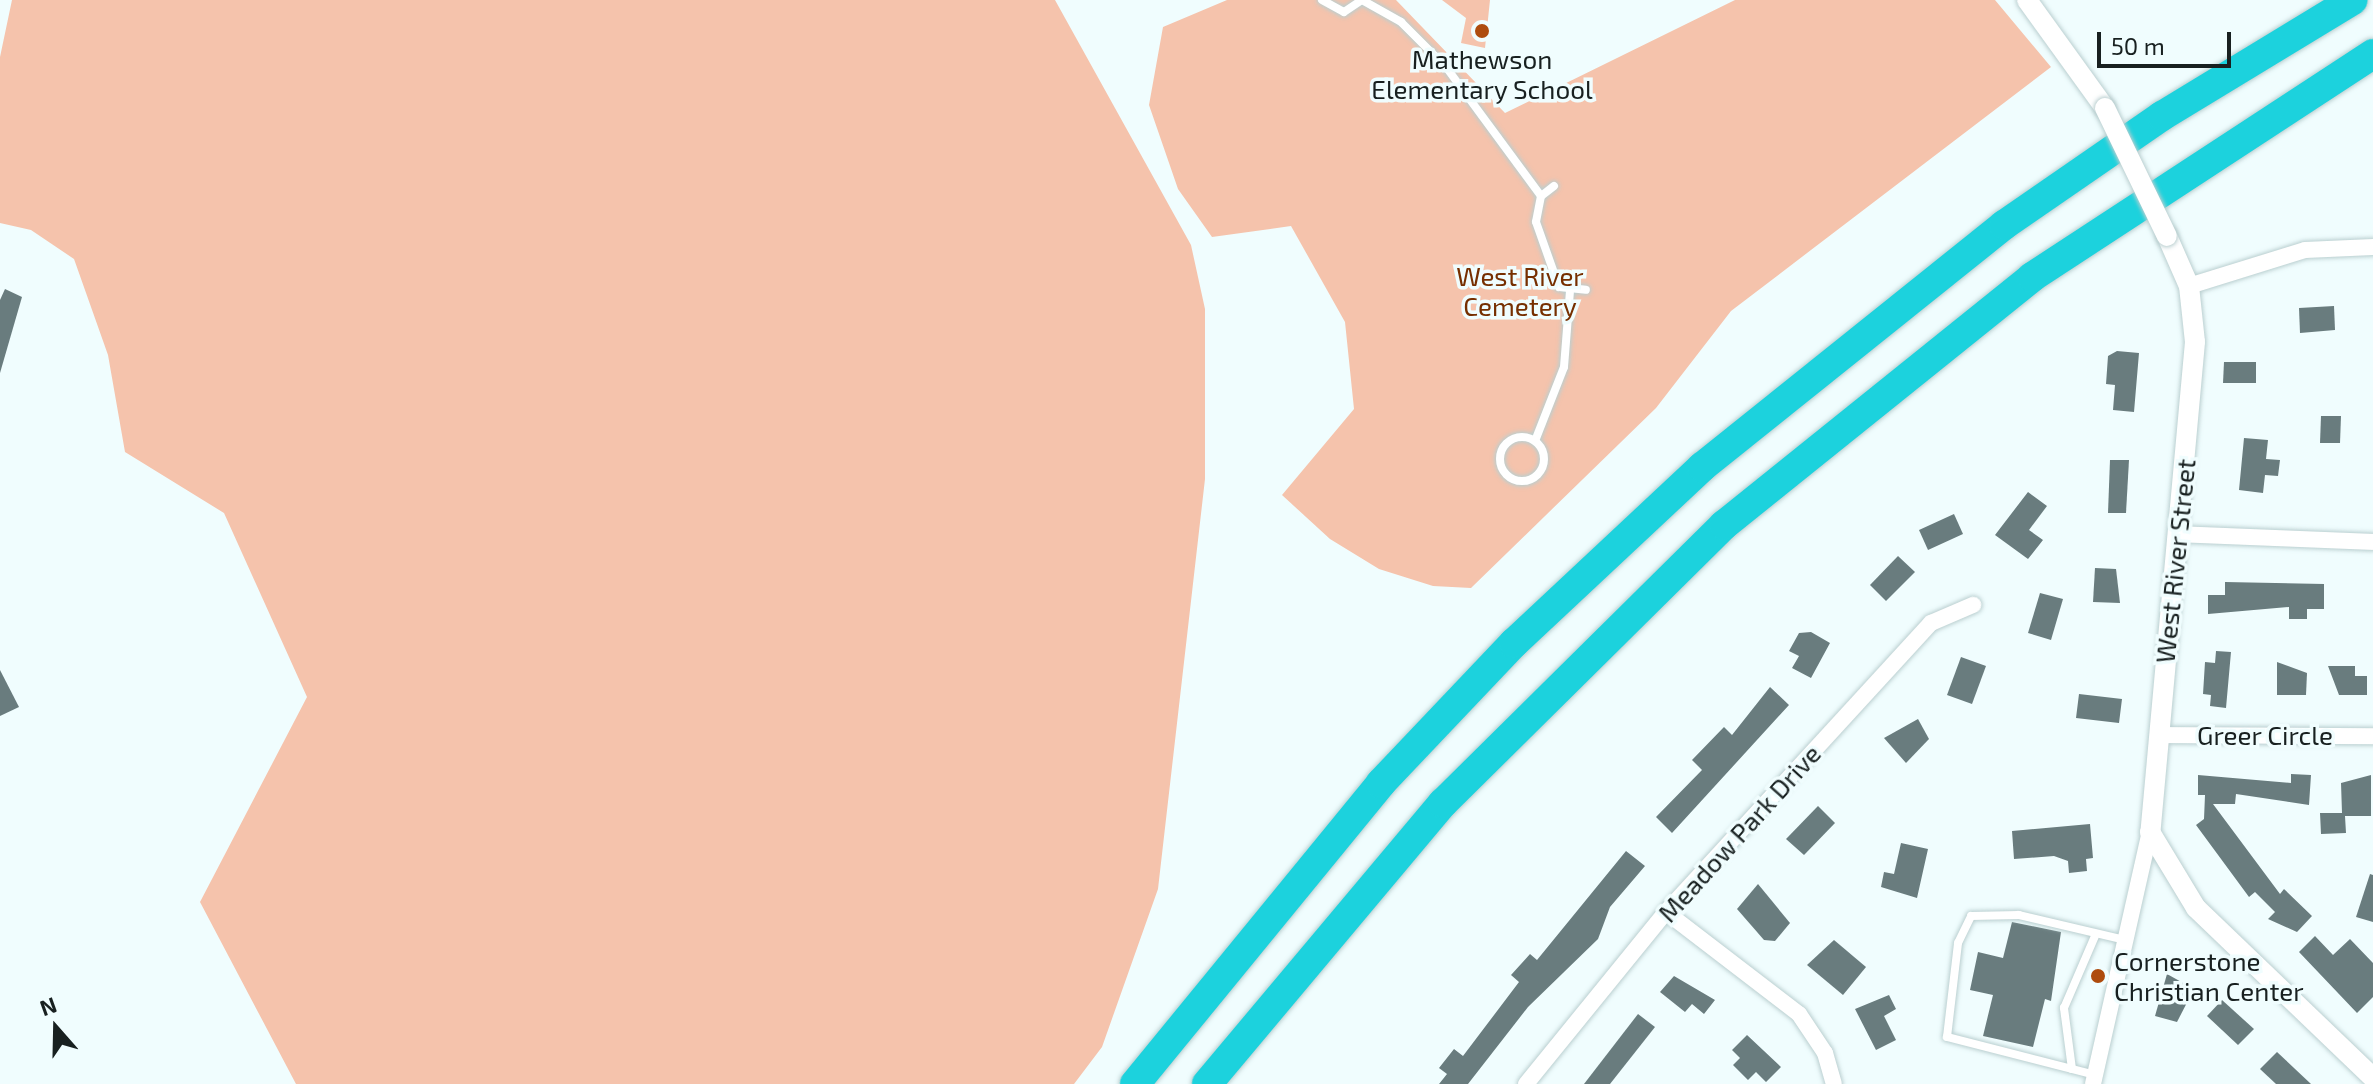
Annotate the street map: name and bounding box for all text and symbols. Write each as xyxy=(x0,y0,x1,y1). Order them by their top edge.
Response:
scale bar xyxy=(2101,16,2235,66)
marker: Mathewson Elementary School xyxy=(1473,22,1491,40)
text: 50 m xyxy=(2111,31,2165,60)
place label: Mathewson Elementary School xyxy=(1371,43,1593,104)
park label: West River Cemetery xyxy=(1456,260,1584,322)
street label: West River Street xyxy=(2149,457,2201,665)
street label: Greer Circle xyxy=(2197,719,2333,751)
street label: Meadow Park Drive xyxy=(1651,738,1827,928)
place label: Cornerstone Christian Center xyxy=(2114,945,2304,1006)
marker: Cornerstone Christian Center xyxy=(2089,967,2107,985)
north arrow xyxy=(16,988,96,1068)
text: N xyxy=(36,991,60,1020)

